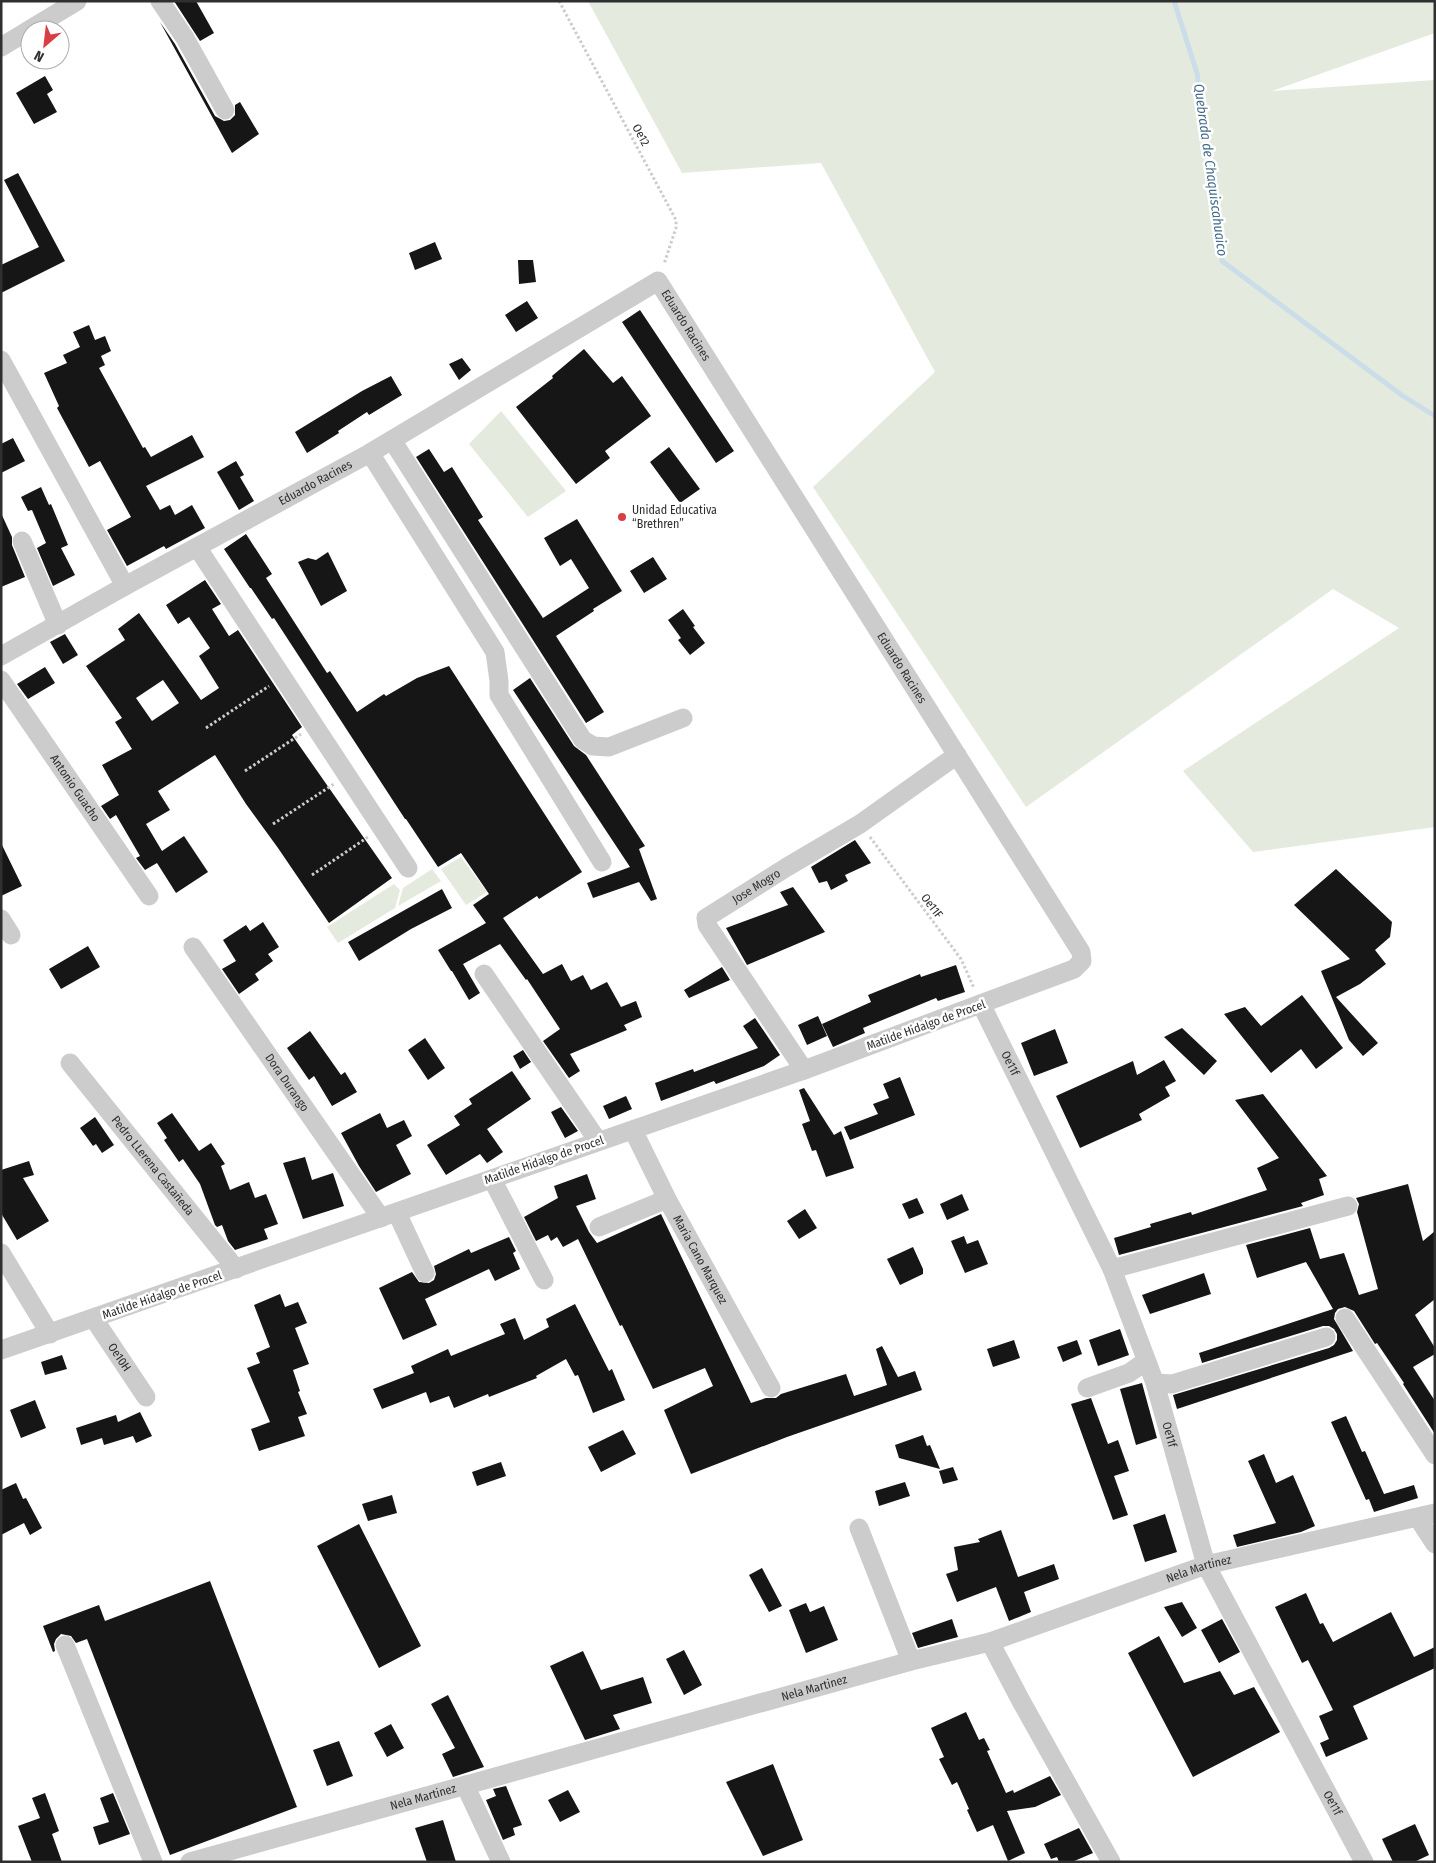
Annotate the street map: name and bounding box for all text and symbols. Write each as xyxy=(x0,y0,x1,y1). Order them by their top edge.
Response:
north arrow xyxy=(20,20,70,70)
text: N xyxy=(31,47,47,66)
water label: Quebrada de Chaquiscahuaico xyxy=(1190,83,1231,257)
street label: Oe12 xyxy=(629,122,653,148)
street label: Eduardo Racines xyxy=(658,287,714,363)
street label: Eduardo Racines xyxy=(276,457,354,508)
place label: Unidad Educativa “Brethren” xyxy=(632,503,717,531)
marker: Unidad Educativa “Brethren” xyxy=(616,511,628,523)
street label: Eduardo Racines xyxy=(874,630,930,706)
street label: Antonio Guacho xyxy=(47,752,103,824)
street label: Jose Mogro xyxy=(730,866,783,907)
street label: Oe11F xyxy=(918,891,946,922)
street label: Matilde Hidalgo de Procel xyxy=(865,997,987,1053)
street label: Oe11f xyxy=(998,1049,1023,1079)
street label: Dora Durango xyxy=(262,1051,312,1114)
street label: Pedro LLerena Castañeda xyxy=(109,1113,197,1218)
street label: Matilde Hidalgo de Procel xyxy=(482,1133,606,1187)
street label: Maria Cano Marquez xyxy=(670,1213,731,1307)
street label: Matilde Hidalgo de Procel xyxy=(100,1268,224,1322)
street label: Oe10H xyxy=(105,1340,134,1374)
street label: Oe11f xyxy=(1159,1420,1180,1450)
street label: Nela Martinez xyxy=(1164,1552,1233,1586)
street label: Nela Martinez xyxy=(780,1672,849,1704)
street label: Nela Martinez xyxy=(389,1781,458,1813)
street label: Oe11f xyxy=(1320,1788,1345,1819)

